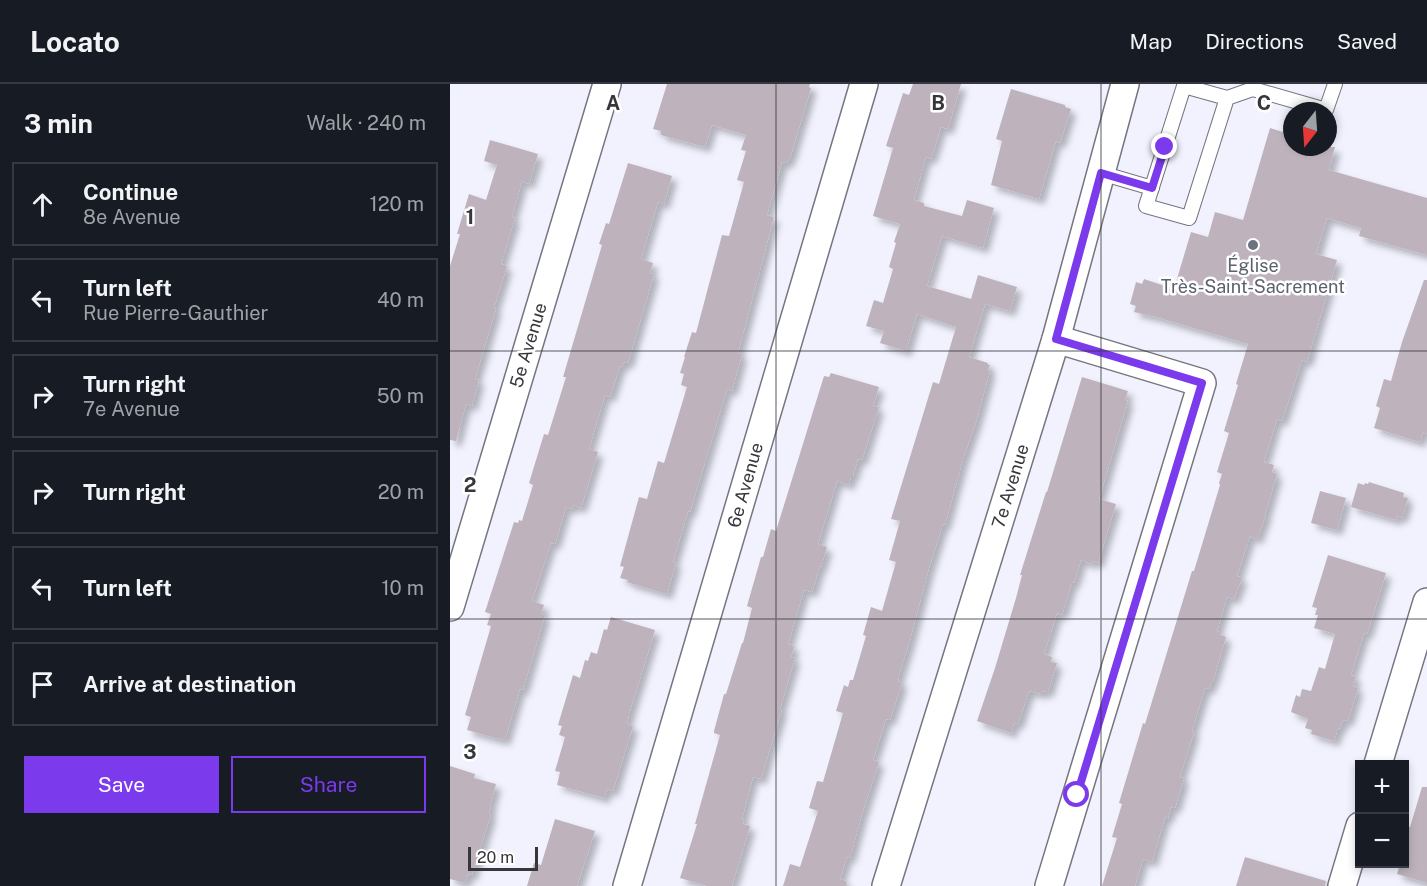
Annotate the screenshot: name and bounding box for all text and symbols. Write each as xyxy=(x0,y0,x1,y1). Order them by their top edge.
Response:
text: Locato xyxy=(30,25,120,58)
text: Map xyxy=(1130,29,1172,54)
text: Directions xyxy=(1205,29,1304,54)
text: Saved xyxy=(1337,29,1397,54)
text: A xyxy=(606,91,620,115)
text: B xyxy=(931,91,945,115)
text: C xyxy=(1257,91,1271,115)
north arrow xyxy=(1283,102,1337,156)
text: 3 min xyxy=(24,108,93,139)
text: Walk · 240 m xyxy=(306,111,426,135)
route end xyxy=(1151,133,1177,159)
text: Continue xyxy=(83,179,178,205)
icon: ahead xyxy=(26,188,59,221)
text: 120 m xyxy=(370,192,424,216)
text: 8e Avenue xyxy=(83,205,181,229)
text: 1 xyxy=(466,205,474,229)
marker: Église Très-Saint-Sacrement xyxy=(1246,238,1260,252)
place label: Église Très-Saint-Sacrement xyxy=(1161,254,1345,297)
text: Turn left xyxy=(83,275,172,301)
icon: left xyxy=(26,284,59,317)
text: 40 m xyxy=(377,288,424,312)
street label: 5e Avenue xyxy=(505,300,551,390)
text: Rue Pierre-Gauthier xyxy=(83,301,268,325)
text: Turn right xyxy=(83,371,186,397)
icon: right xyxy=(26,380,59,413)
text: 50 m xyxy=(377,384,424,408)
text: 7e Avenue xyxy=(83,397,180,421)
street label: 6e Avenue xyxy=(723,440,767,530)
street label: 7e Avenue xyxy=(987,441,1033,531)
text: 2 xyxy=(464,473,476,497)
icon: right xyxy=(26,476,59,509)
text: Turn right xyxy=(83,479,186,505)
text: 20 m xyxy=(378,480,424,504)
icon: left xyxy=(26,572,59,605)
text: Turn left xyxy=(83,575,172,601)
text: 10 m xyxy=(381,576,424,600)
icon: arrive xyxy=(26,668,59,701)
text: Arrive at destination xyxy=(83,671,296,697)
text: 3 xyxy=(463,740,477,764)
button: Save xyxy=(24,756,219,813)
button: Share xyxy=(231,756,426,813)
map controls xyxy=(1355,760,1409,868)
button: + xyxy=(1355,760,1409,814)
route start xyxy=(1063,781,1089,807)
button: − xyxy=(1355,814,1409,868)
scale bar xyxy=(468,844,538,872)
text: 20 m xyxy=(477,848,514,867)

